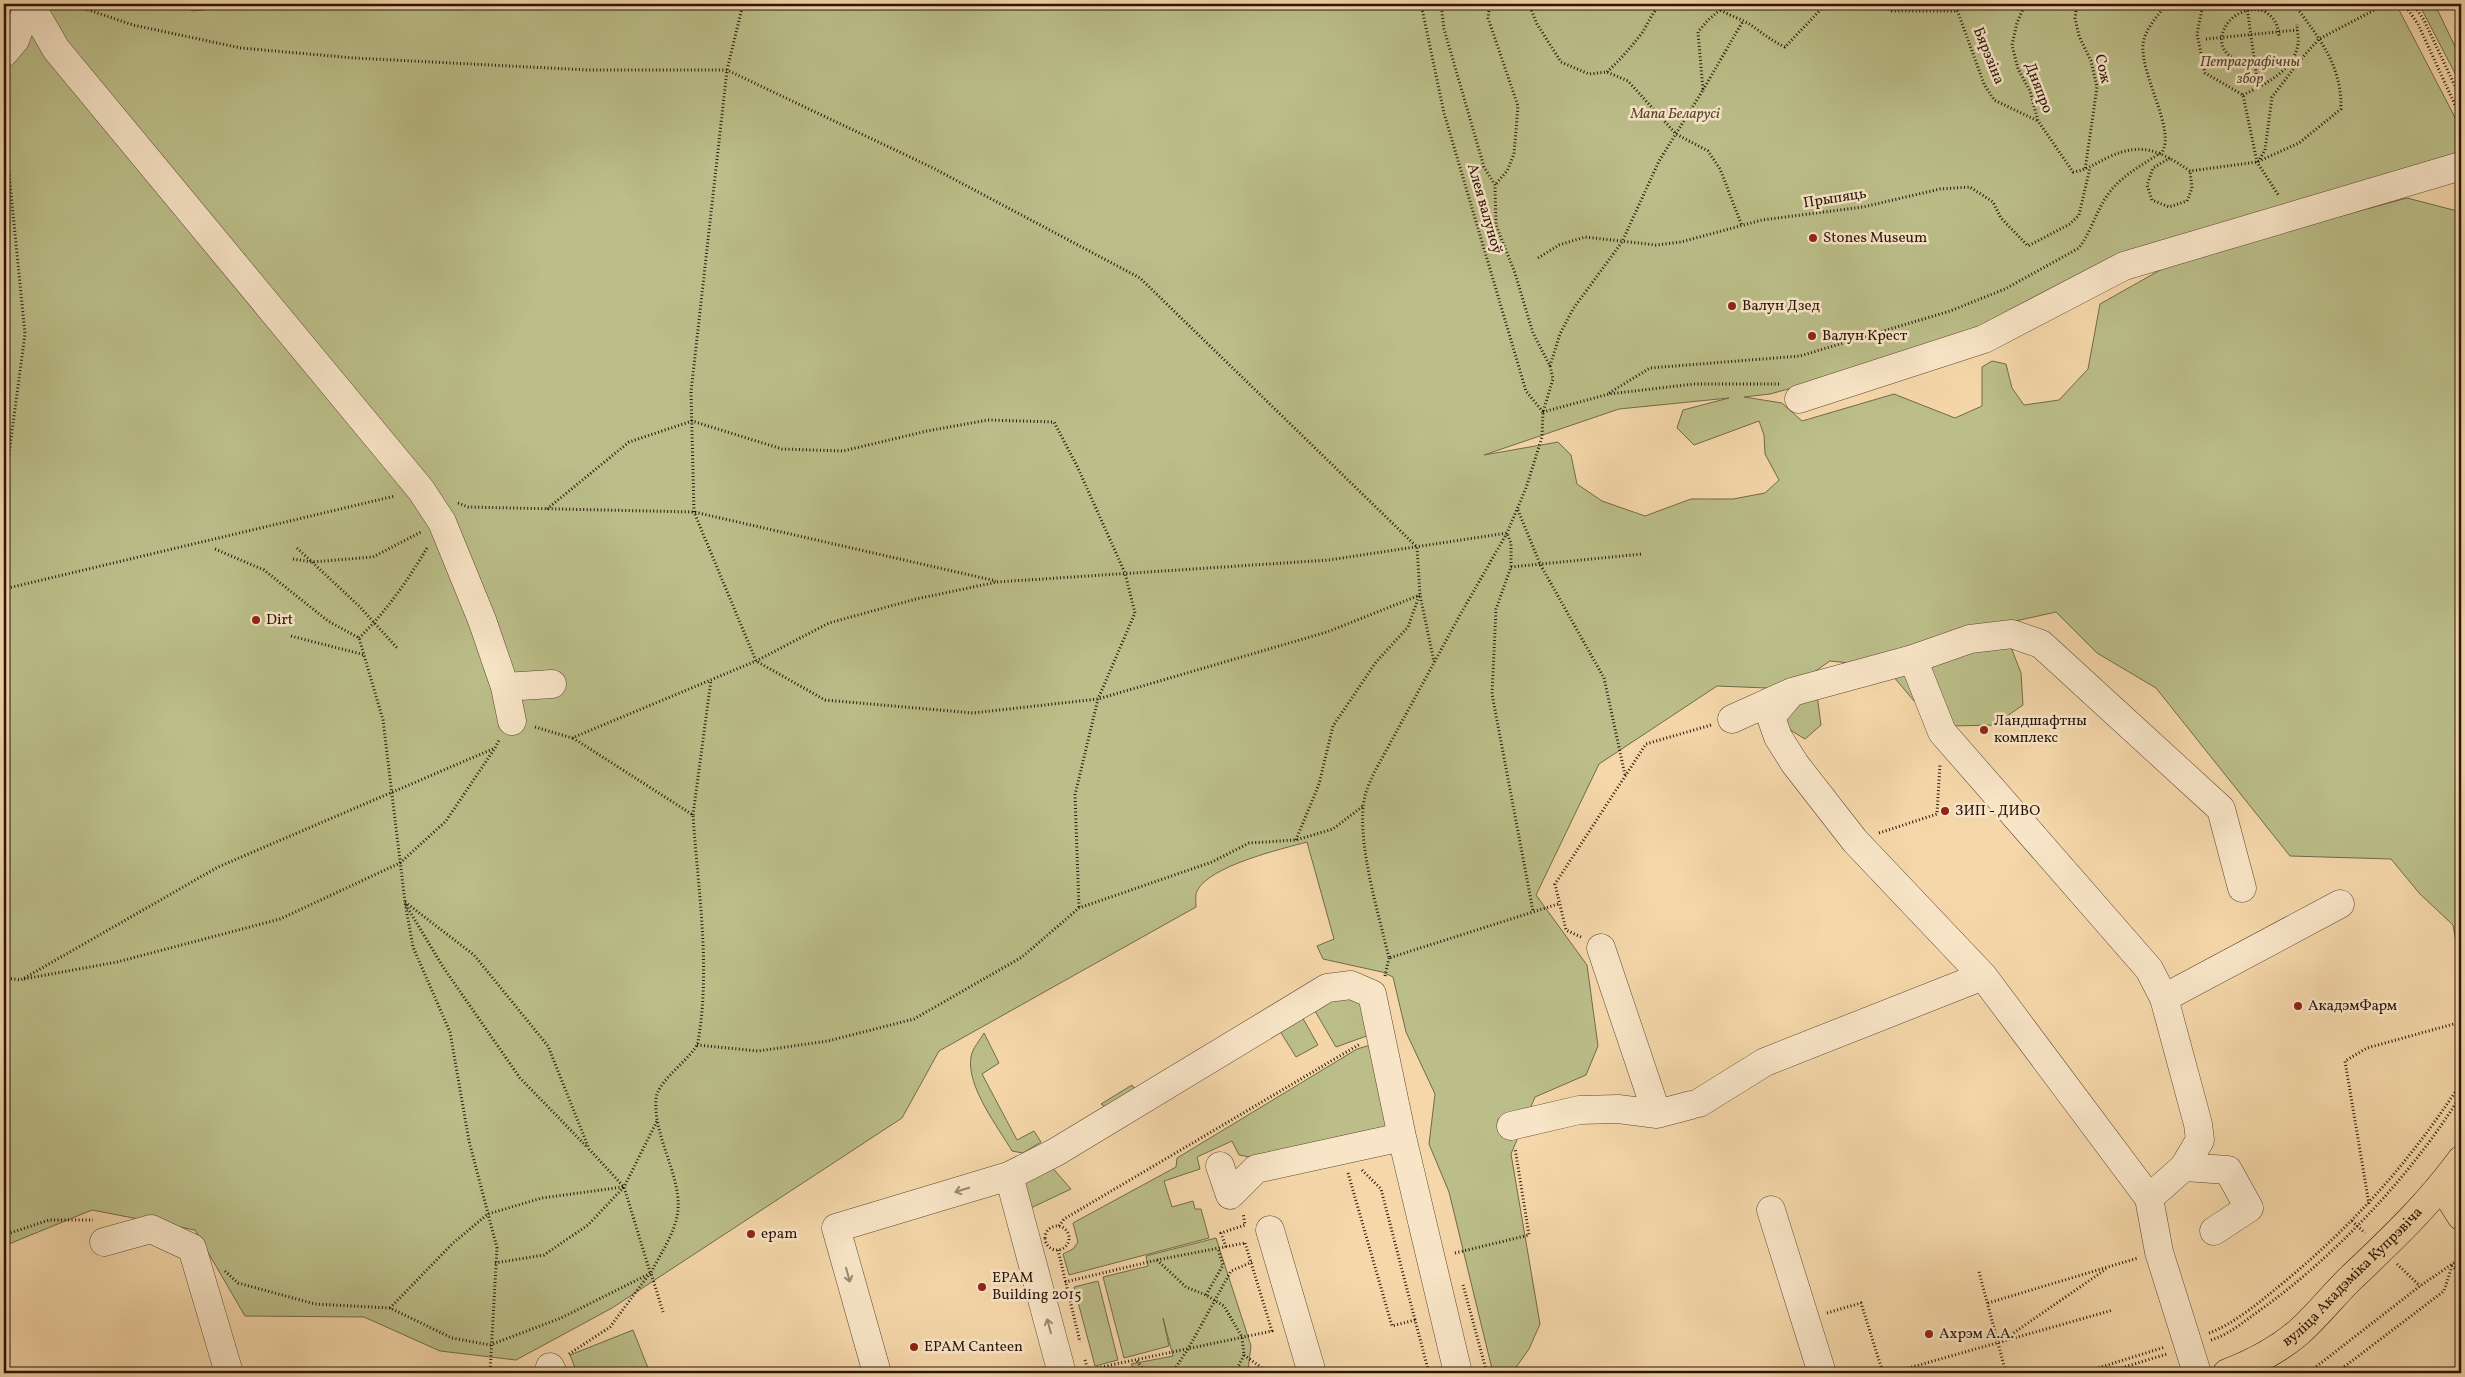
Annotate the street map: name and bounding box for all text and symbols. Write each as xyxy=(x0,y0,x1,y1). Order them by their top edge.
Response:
street label: Бярэзіна xyxy=(1967,24,2009,88)
street label: Сож xyxy=(2088,52,2116,86)
park label: Петраграфічны збор xyxy=(2200,52,2300,90)
street label: Дняпро xyxy=(2019,59,2057,117)
park label: Мапа Беларусі xyxy=(1629,104,1720,125)
street label: Алея валуноў xyxy=(1461,161,1507,257)
street label: Прыпяць xyxy=(1802,184,1868,214)
place label: Stones Museum xyxy=(1823,228,1927,249)
marker: Stones Museum xyxy=(1807,232,1819,244)
place label: Валун Дзед xyxy=(1742,296,1821,317)
marker: Валун Дзед xyxy=(1726,300,1738,312)
place label: Валун Крест xyxy=(1822,326,1908,347)
marker: Валун Крест xyxy=(1806,330,1818,342)
place label: Dirt xyxy=(266,610,293,631)
marker: Dirt xyxy=(250,614,262,626)
place label: Ландшафтны комплекс xyxy=(1994,711,2087,749)
marker: Ландшафтны комплекс xyxy=(1978,724,1990,736)
place label: ЗИП - ДИВО xyxy=(1955,801,2040,822)
marker: ЗИП - ДИВО xyxy=(1939,805,1951,817)
place label: АкадэмФарм xyxy=(2308,996,2397,1017)
marker: АкадэмФарм xyxy=(2292,1000,2304,1012)
one-way arrow xyxy=(955,1186,971,1196)
street label: вуліца Акадэміка Купрэвіча xyxy=(2278,1202,2428,1352)
place label: epam xyxy=(761,1224,797,1245)
marker: epam xyxy=(745,1228,757,1240)
one-way arrow xyxy=(843,1267,853,1283)
place label: EPAM Building 2015 xyxy=(992,1268,1081,1306)
marker: EPAM Building 2015 xyxy=(976,1281,988,1293)
one-way arrow xyxy=(1044,1318,1053,1334)
place label: Ахрэм А.А. xyxy=(1939,1324,2014,1345)
marker: Ахрэм А.А. xyxy=(1923,1328,1935,1340)
place label: EPAM Canteen xyxy=(924,1337,1023,1358)
marker: EPAM Canteen xyxy=(908,1341,920,1353)

